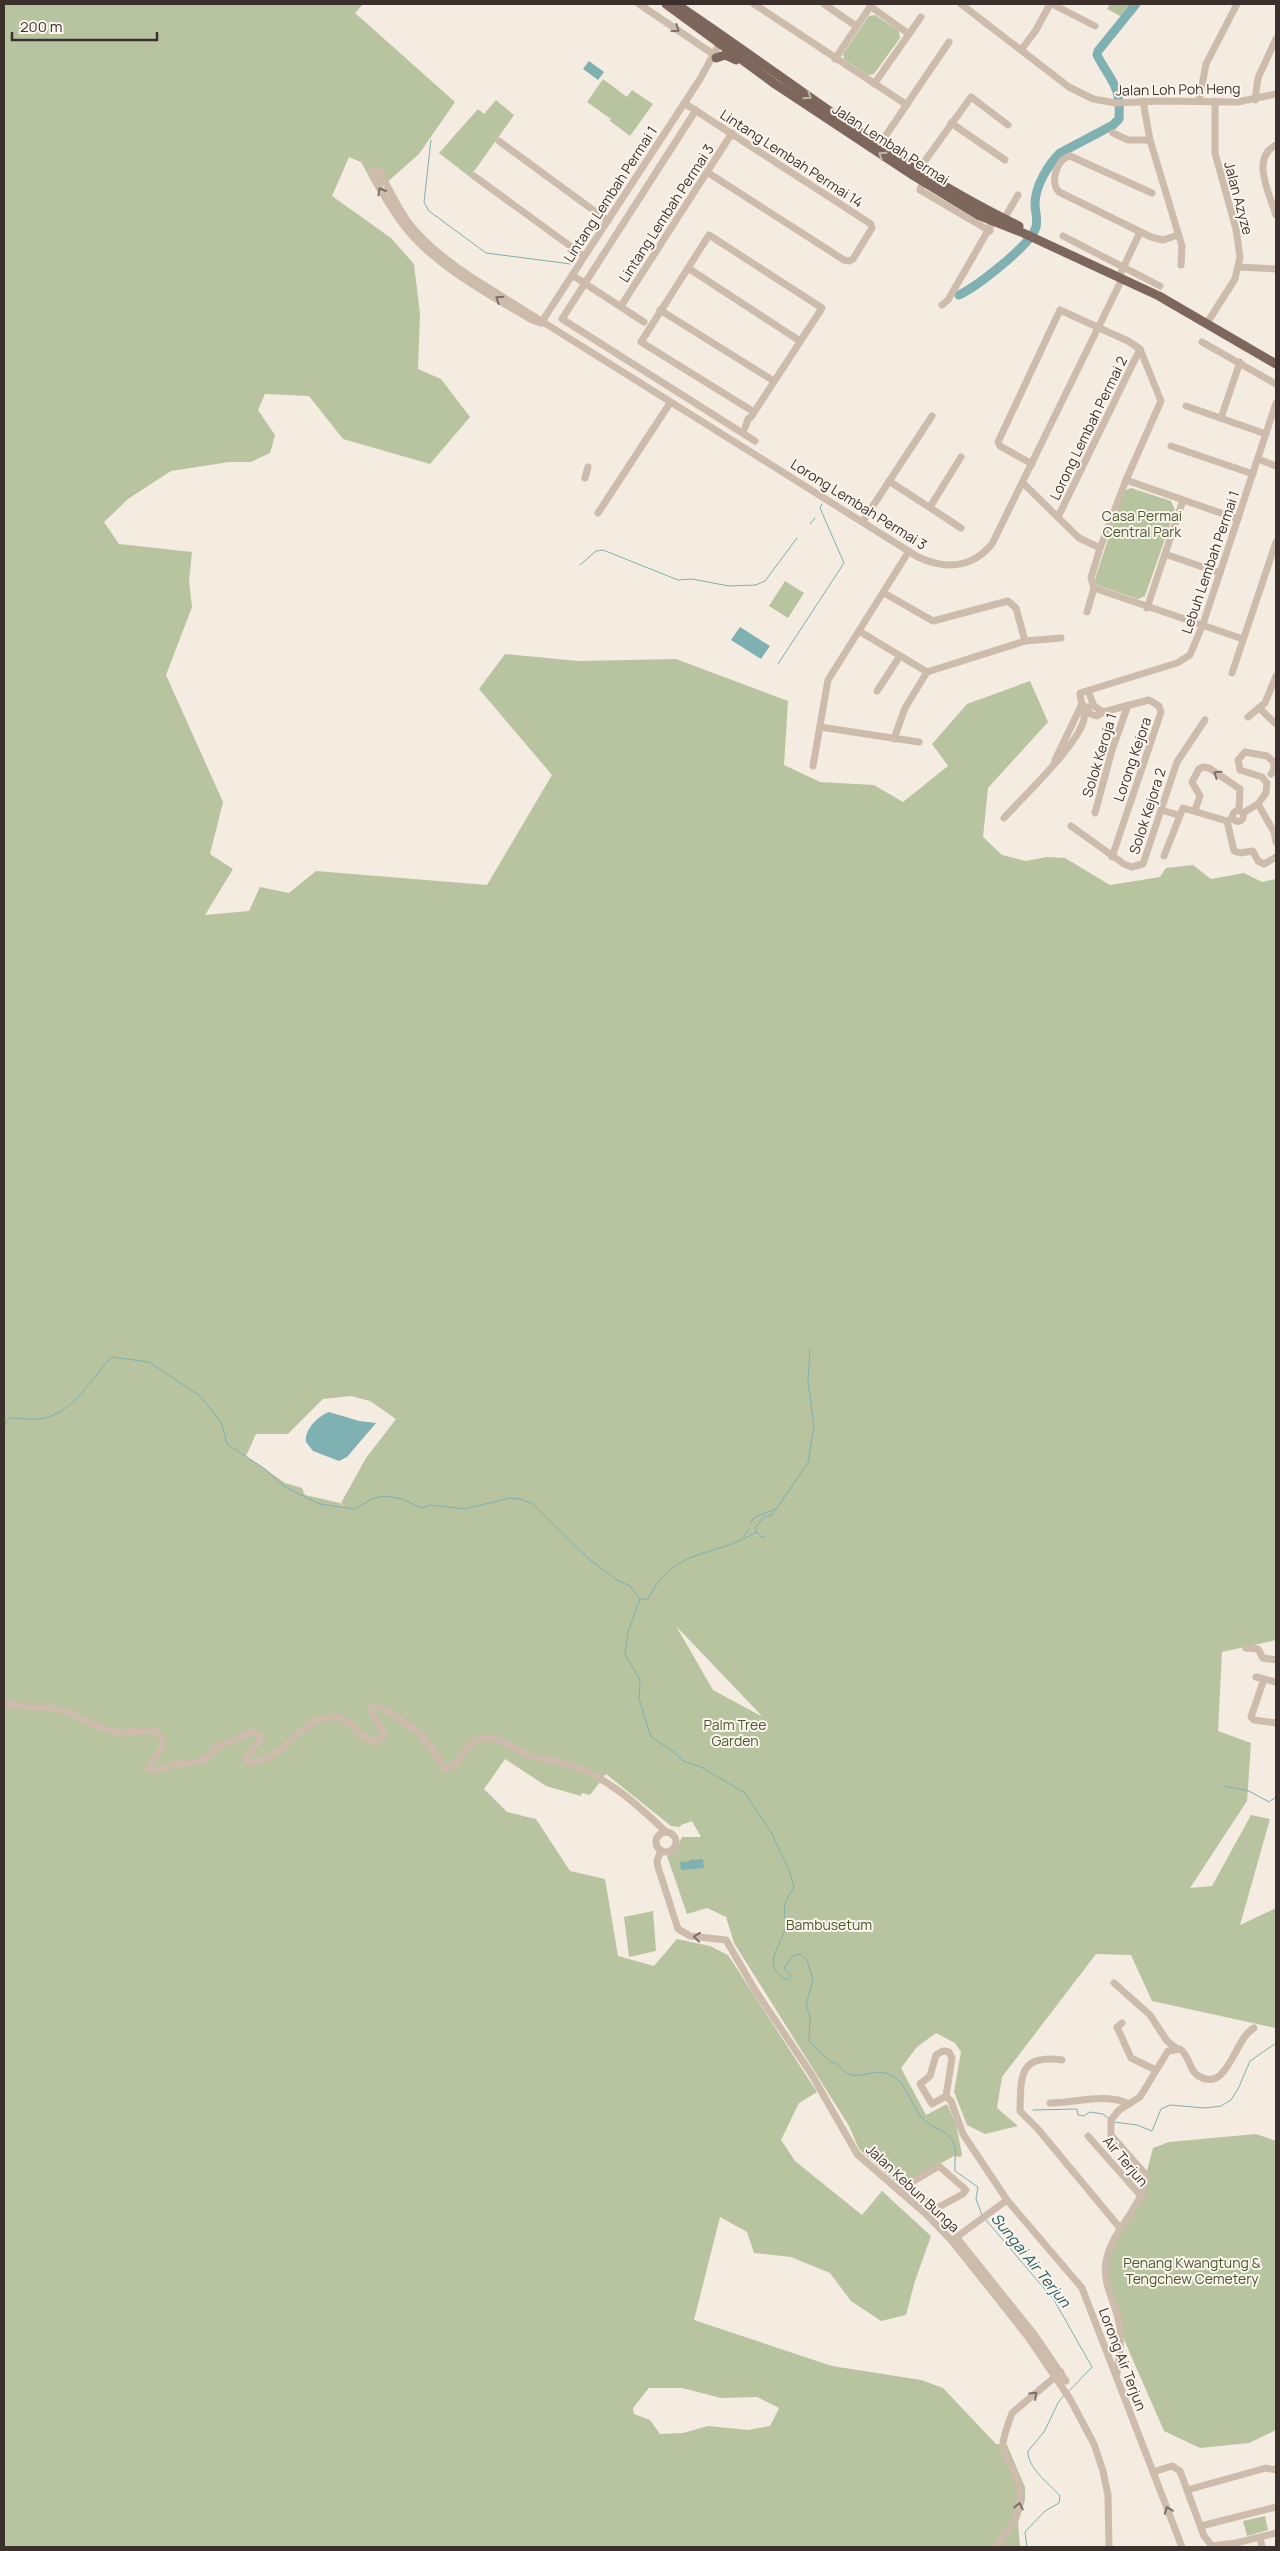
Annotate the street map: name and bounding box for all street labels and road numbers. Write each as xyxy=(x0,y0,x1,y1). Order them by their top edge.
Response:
street label: Jalan Loh Poh Heng xyxy=(1115,78,1241,100)
street label: Jalan Lembah Permai xyxy=(829,99,953,189)
street label: Lintang Lembah Permai 14 xyxy=(717,105,867,211)
street label: Lintang Lembah Permai 1 xyxy=(559,122,661,266)
street label: Lintang Lembah Permai 3 xyxy=(614,140,718,286)
street label: Jalan Azyze xyxy=(1220,159,1258,237)
street label: Lorong Lembah Permai 2 xyxy=(1045,353,1131,503)
street label: Lorong Lembah Permai 3 xyxy=(787,454,931,554)
street label: Lebuh Lembah Permai 1 xyxy=(1177,488,1243,636)
street label: Solok Keroja 1 xyxy=(1077,711,1121,799)
street label: Lorong Kejora xyxy=(1109,714,1155,804)
street label: Solok Kejora 2 xyxy=(1124,766,1170,856)
street label: Air Terjun xyxy=(1099,2132,1153,2190)
street label: Jalan Kebun Bunga xyxy=(862,2140,964,2236)
street label: Lorong Air Terjun xyxy=(1095,2305,1151,2413)

